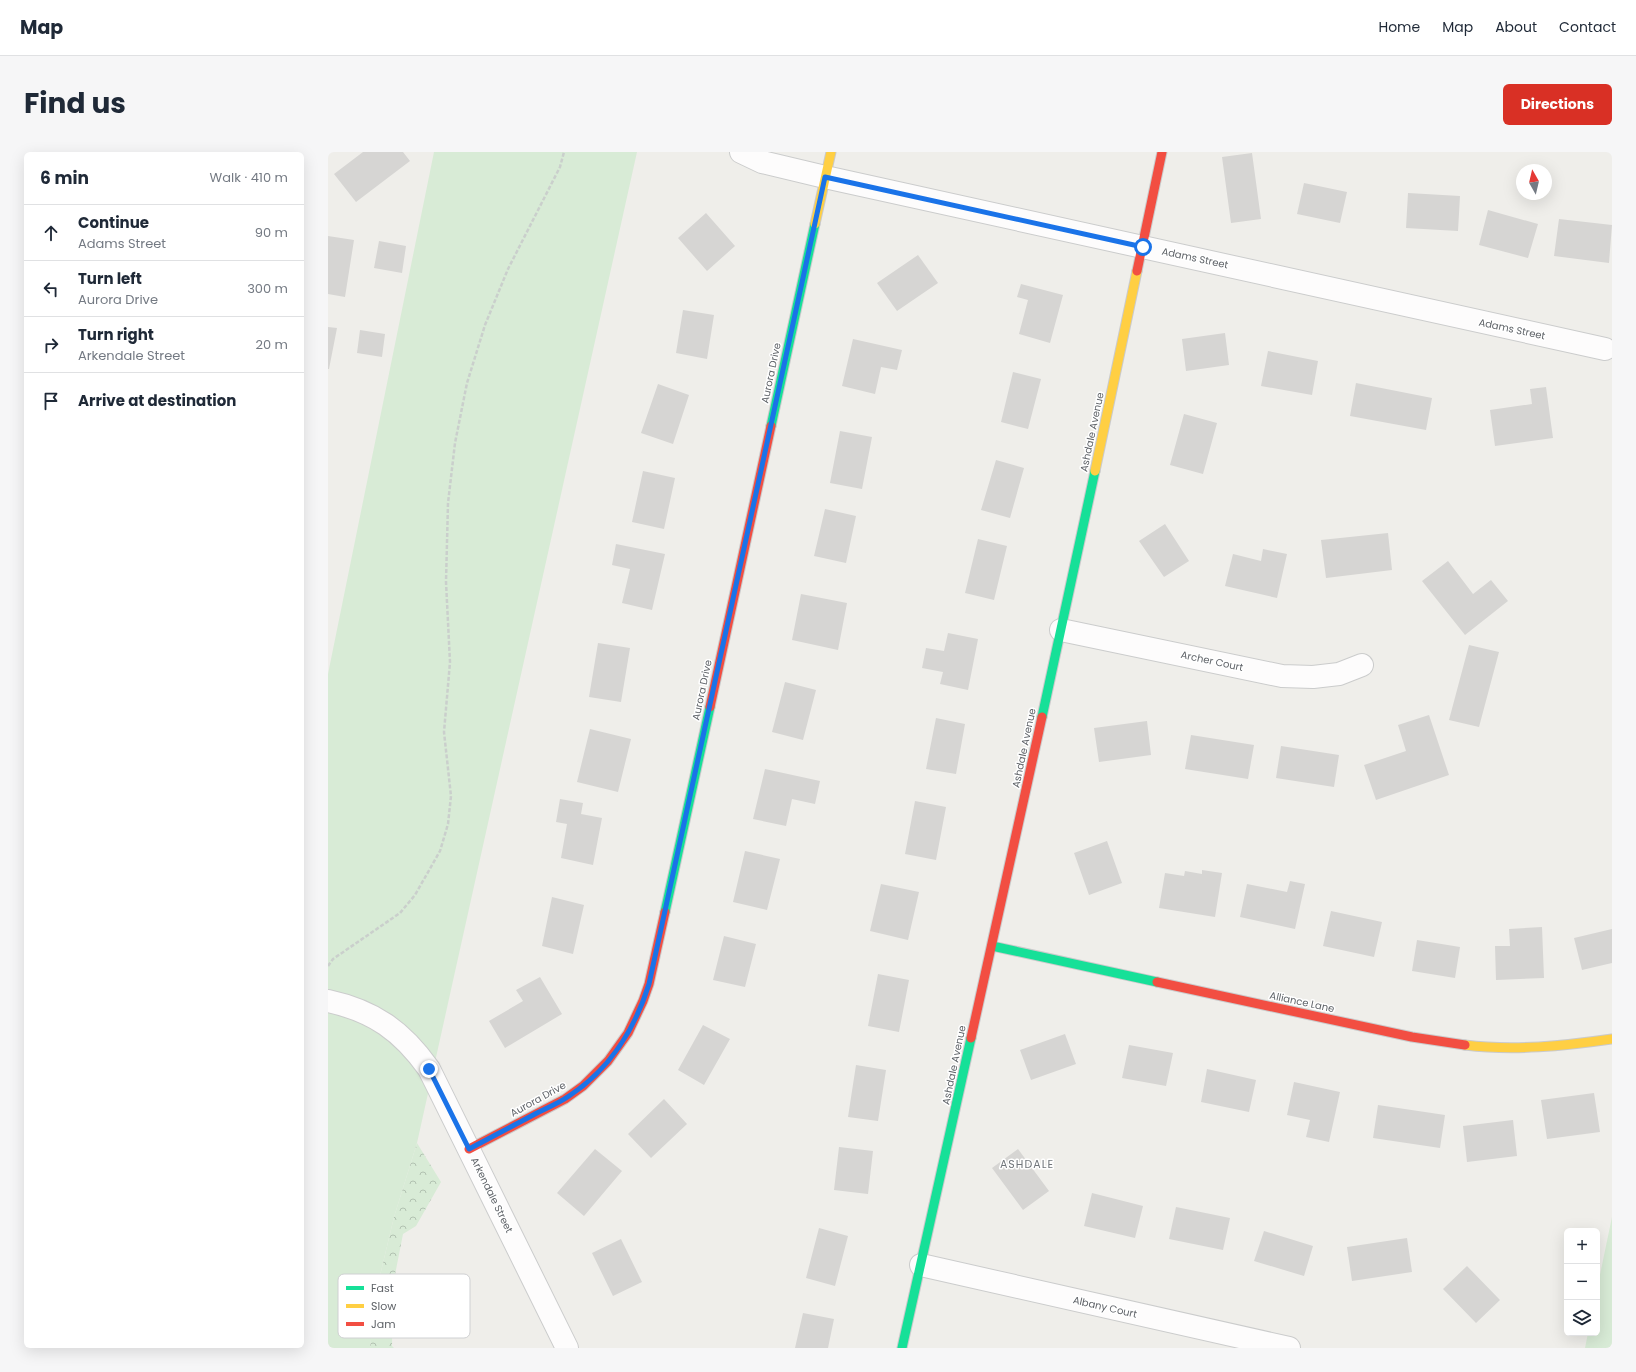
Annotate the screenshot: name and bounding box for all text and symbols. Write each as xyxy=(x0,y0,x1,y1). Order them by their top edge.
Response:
text: Map xyxy=(20,14,63,41)
text: Home xyxy=(1378,17,1420,37)
text: Map xyxy=(1442,17,1473,37)
text: About xyxy=(1495,17,1537,37)
text: Contact xyxy=(1559,17,1616,37)
text: Find us xyxy=(24,84,126,123)
button: Directions xyxy=(1503,84,1612,125)
north arrow xyxy=(1516,164,1552,200)
text: 6 min xyxy=(40,166,89,190)
text: Walk · 410 m xyxy=(210,168,288,187)
text: Continue xyxy=(78,212,149,233)
icon: ahead xyxy=(40,222,62,244)
text: 90 m xyxy=(255,223,288,242)
text: Adams Street xyxy=(78,234,166,253)
route start xyxy=(1134,238,1152,256)
street label: Adams Street xyxy=(1160,244,1230,272)
text: Turn left xyxy=(78,268,142,289)
icon: left xyxy=(40,278,62,300)
text: 300 m xyxy=(247,279,288,298)
text: Aurora Drive xyxy=(78,290,158,309)
street label: Adams Street xyxy=(1477,315,1547,343)
text: Turn right xyxy=(78,324,154,345)
icon: right xyxy=(40,334,62,356)
text: 20 m xyxy=(255,335,288,354)
street label: Aurora Drive xyxy=(757,341,785,405)
text: Arkendale Street xyxy=(78,346,185,365)
icon: arrive xyxy=(40,390,62,412)
text: Arrive at destination xyxy=(78,390,236,411)
street label: Ashdale Avenue xyxy=(1076,391,1108,473)
street label: Archer Court xyxy=(1179,647,1245,675)
street label: Aurora Drive xyxy=(688,658,716,722)
street label: Ashdale Avenue xyxy=(1008,707,1040,789)
street label: Alliance Lane xyxy=(1268,988,1336,1016)
street label: Ashdale Avenue xyxy=(938,1024,970,1106)
route end xyxy=(420,1060,438,1078)
street label: Aurora Drive xyxy=(507,1078,569,1120)
street label: Arkendale Street xyxy=(467,1155,517,1236)
district label: ASHDALE xyxy=(1000,1156,1054,1172)
map controls xyxy=(1564,1228,1600,1336)
button: + xyxy=(1564,1228,1600,1264)
button: − xyxy=(1564,1264,1600,1300)
legend xyxy=(338,1274,470,1338)
text: Fast xyxy=(371,1280,394,1296)
street label: Albany Court xyxy=(1071,1292,1139,1322)
text: Slow xyxy=(371,1298,396,1314)
button: layers xyxy=(1564,1300,1600,1336)
text: Jam xyxy=(371,1316,396,1332)

